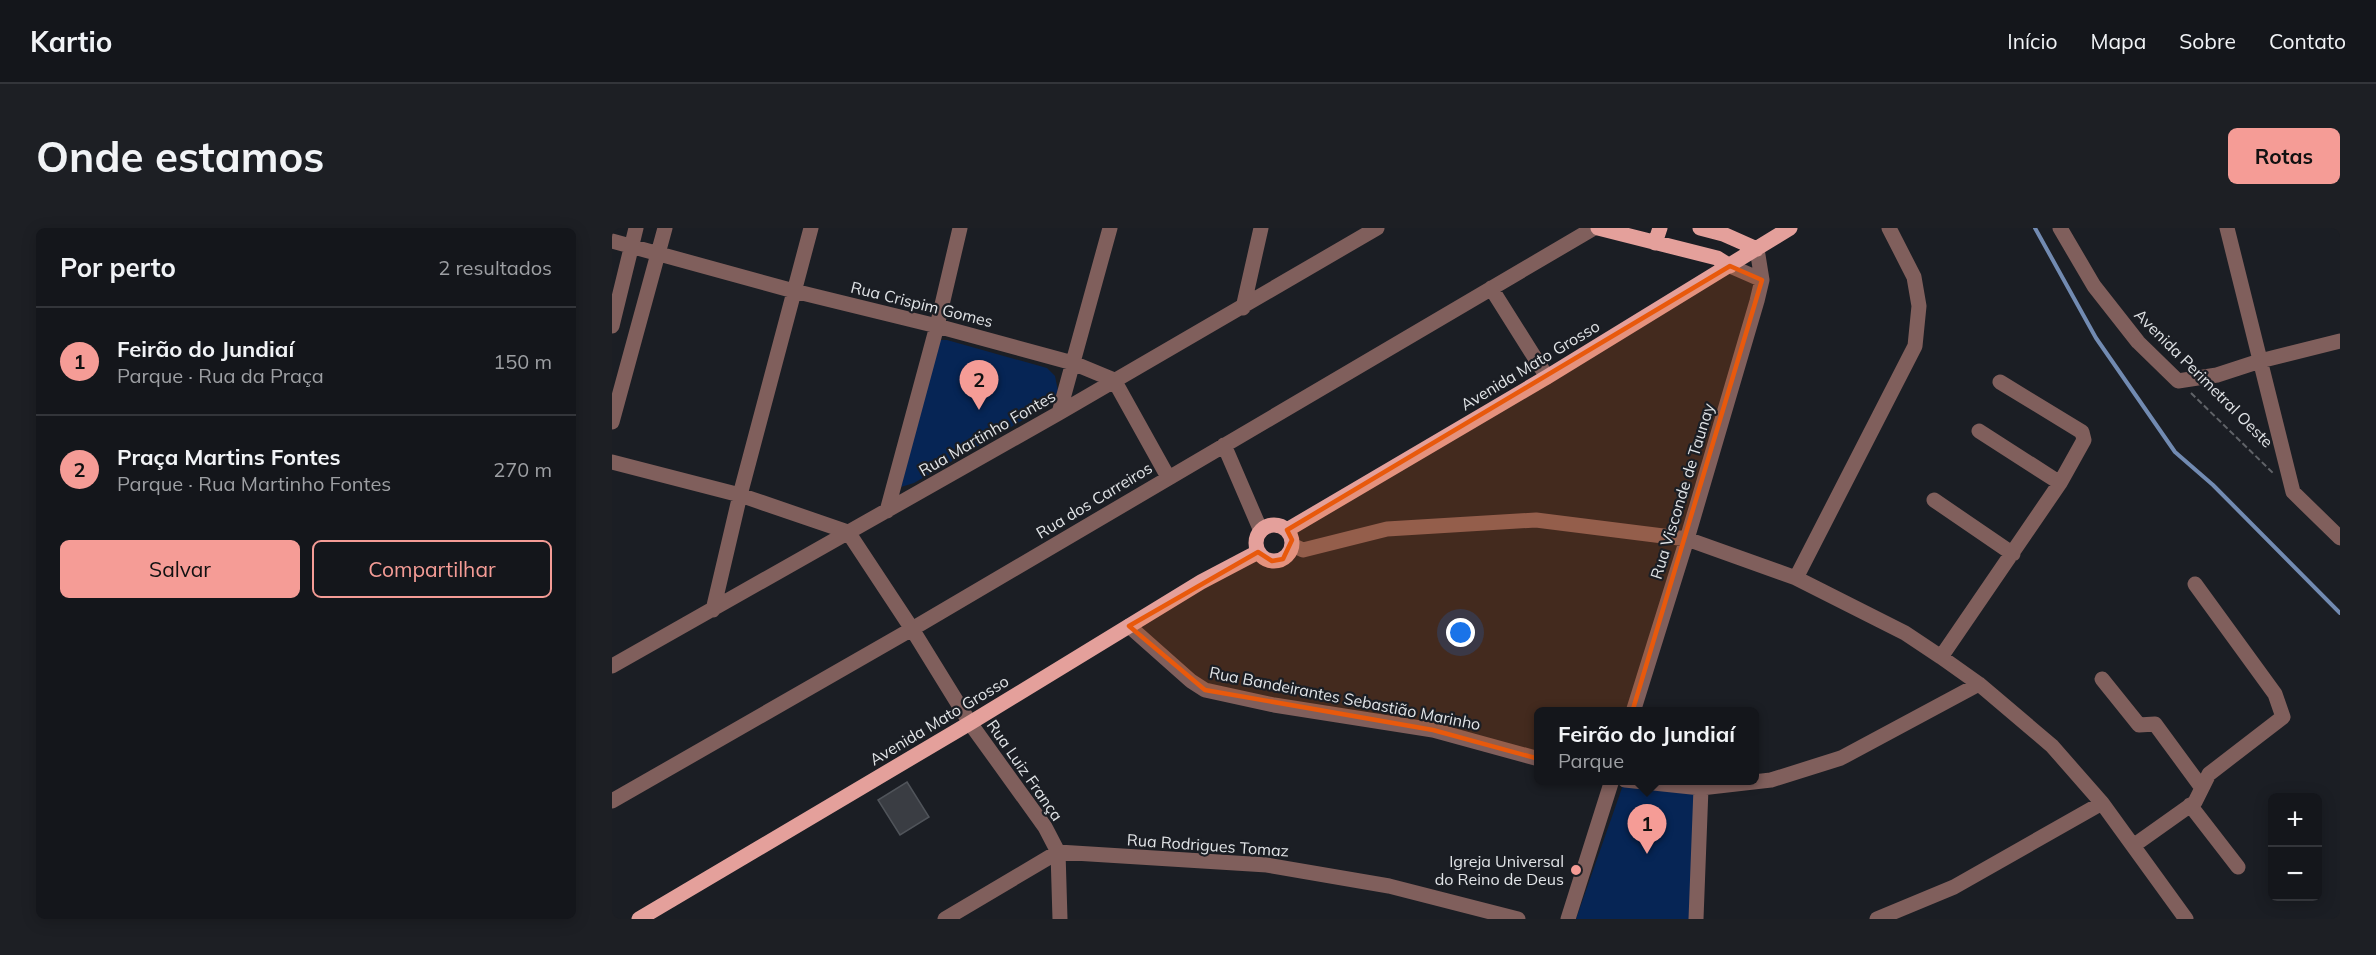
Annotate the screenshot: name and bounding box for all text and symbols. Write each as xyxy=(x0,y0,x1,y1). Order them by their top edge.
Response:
text: Kartio xyxy=(30,24,112,59)
text: Início xyxy=(2007,28,2057,54)
text: Mapa xyxy=(2090,28,2146,54)
text: Sobre xyxy=(2179,28,2236,54)
text: Contato xyxy=(2269,28,2346,54)
button: Rotas xyxy=(2228,128,2340,184)
text: Onde estamos xyxy=(36,130,324,183)
text: Por perto xyxy=(60,251,176,284)
text: 2 resultados xyxy=(438,255,552,280)
street label: Rua Crispim Gomes xyxy=(849,277,995,331)
street label: Avenida Perimetral Oeste xyxy=(2130,304,2278,452)
street label: Avenida Mato Grosso xyxy=(1457,316,1603,414)
text: Feirão do Jundiaí xyxy=(117,335,294,363)
text: 1 xyxy=(74,349,86,374)
text: 150 m xyxy=(493,349,552,374)
pin: 2 xyxy=(960,360,998,410)
text: Parque · Rua da Praça xyxy=(117,363,324,388)
street label: Rua Martinho Fontes xyxy=(915,386,1059,480)
street label: Rua Visconde de Taunay xyxy=(1646,400,1718,581)
text: Praça Martins Fontes xyxy=(117,443,341,471)
text: 2 xyxy=(74,457,86,482)
text: 270 m xyxy=(493,457,552,482)
street label: Rua dos Carreiros xyxy=(1032,457,1156,543)
text: Parque · Rua Martinho Fontes xyxy=(117,471,391,496)
button: Salvar xyxy=(60,540,300,598)
button: Compartilhar xyxy=(312,540,552,598)
your location xyxy=(1446,618,1475,647)
street label: Rua Bandeirantes Sebastião Marinho xyxy=(1208,662,1482,734)
street label: Avenida Mato Grosso xyxy=(866,671,1012,769)
popup xyxy=(1534,707,1759,785)
street label: Rua Luiz França xyxy=(983,715,1067,825)
text: Feirão do Jundiaí xyxy=(1558,720,1735,748)
text: Parque xyxy=(1558,748,1624,773)
map controls xyxy=(2268,793,2322,901)
button: + xyxy=(2268,793,2322,847)
pin: 1 xyxy=(1628,804,1666,854)
street label: Rua Rodrigues Tomaz xyxy=(1126,829,1290,861)
button: − xyxy=(2268,847,2322,901)
place label: Igreja Universal do Reino de Deus xyxy=(1435,851,1564,889)
marker: Igreja Universal do Reino de Deus xyxy=(1569,863,1583,877)

